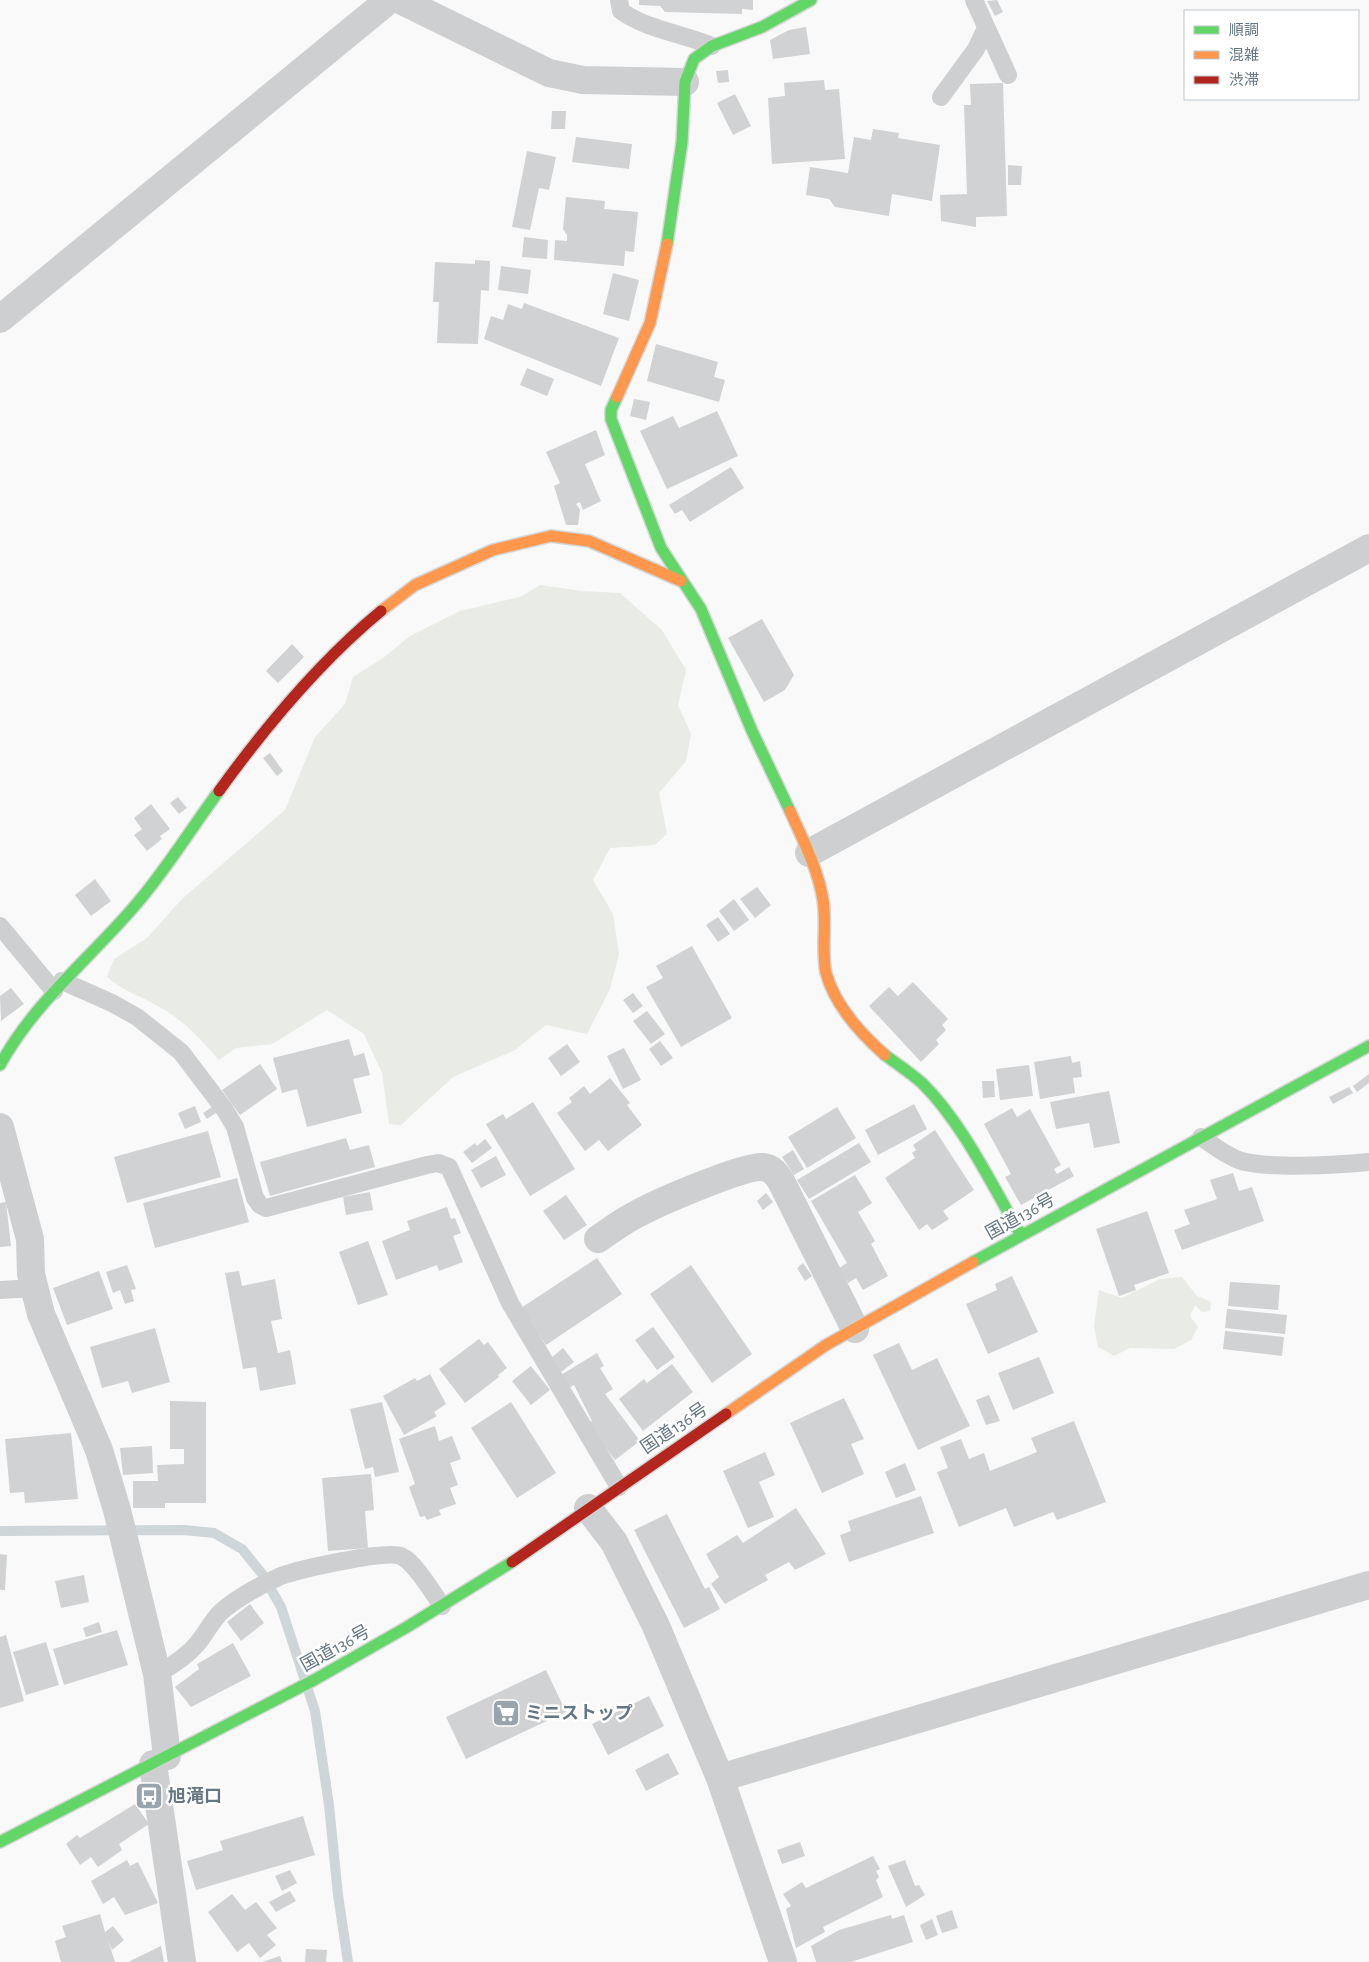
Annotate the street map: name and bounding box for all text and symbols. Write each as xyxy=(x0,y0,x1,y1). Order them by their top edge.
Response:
legend xyxy=(1184,10,1359,100)
text: 順調 xyxy=(1229,23,1259,38)
text: 混雑 xyxy=(1229,47,1259,63)
text: 渋滞 xyxy=(1229,72,1259,88)
street label: 国道136号 xyxy=(982,1189,1058,1243)
street label: 国道136号 xyxy=(637,1398,711,1458)
street label: 国道136号 xyxy=(297,1621,373,1675)
supermarket icon: ミニストップ xyxy=(491,1698,521,1728)
place label: ミニストップ xyxy=(525,1704,633,1723)
bus stop icon: 旭滝口 xyxy=(134,1781,164,1811)
place label: 旭滝口 xyxy=(168,1787,222,1806)

